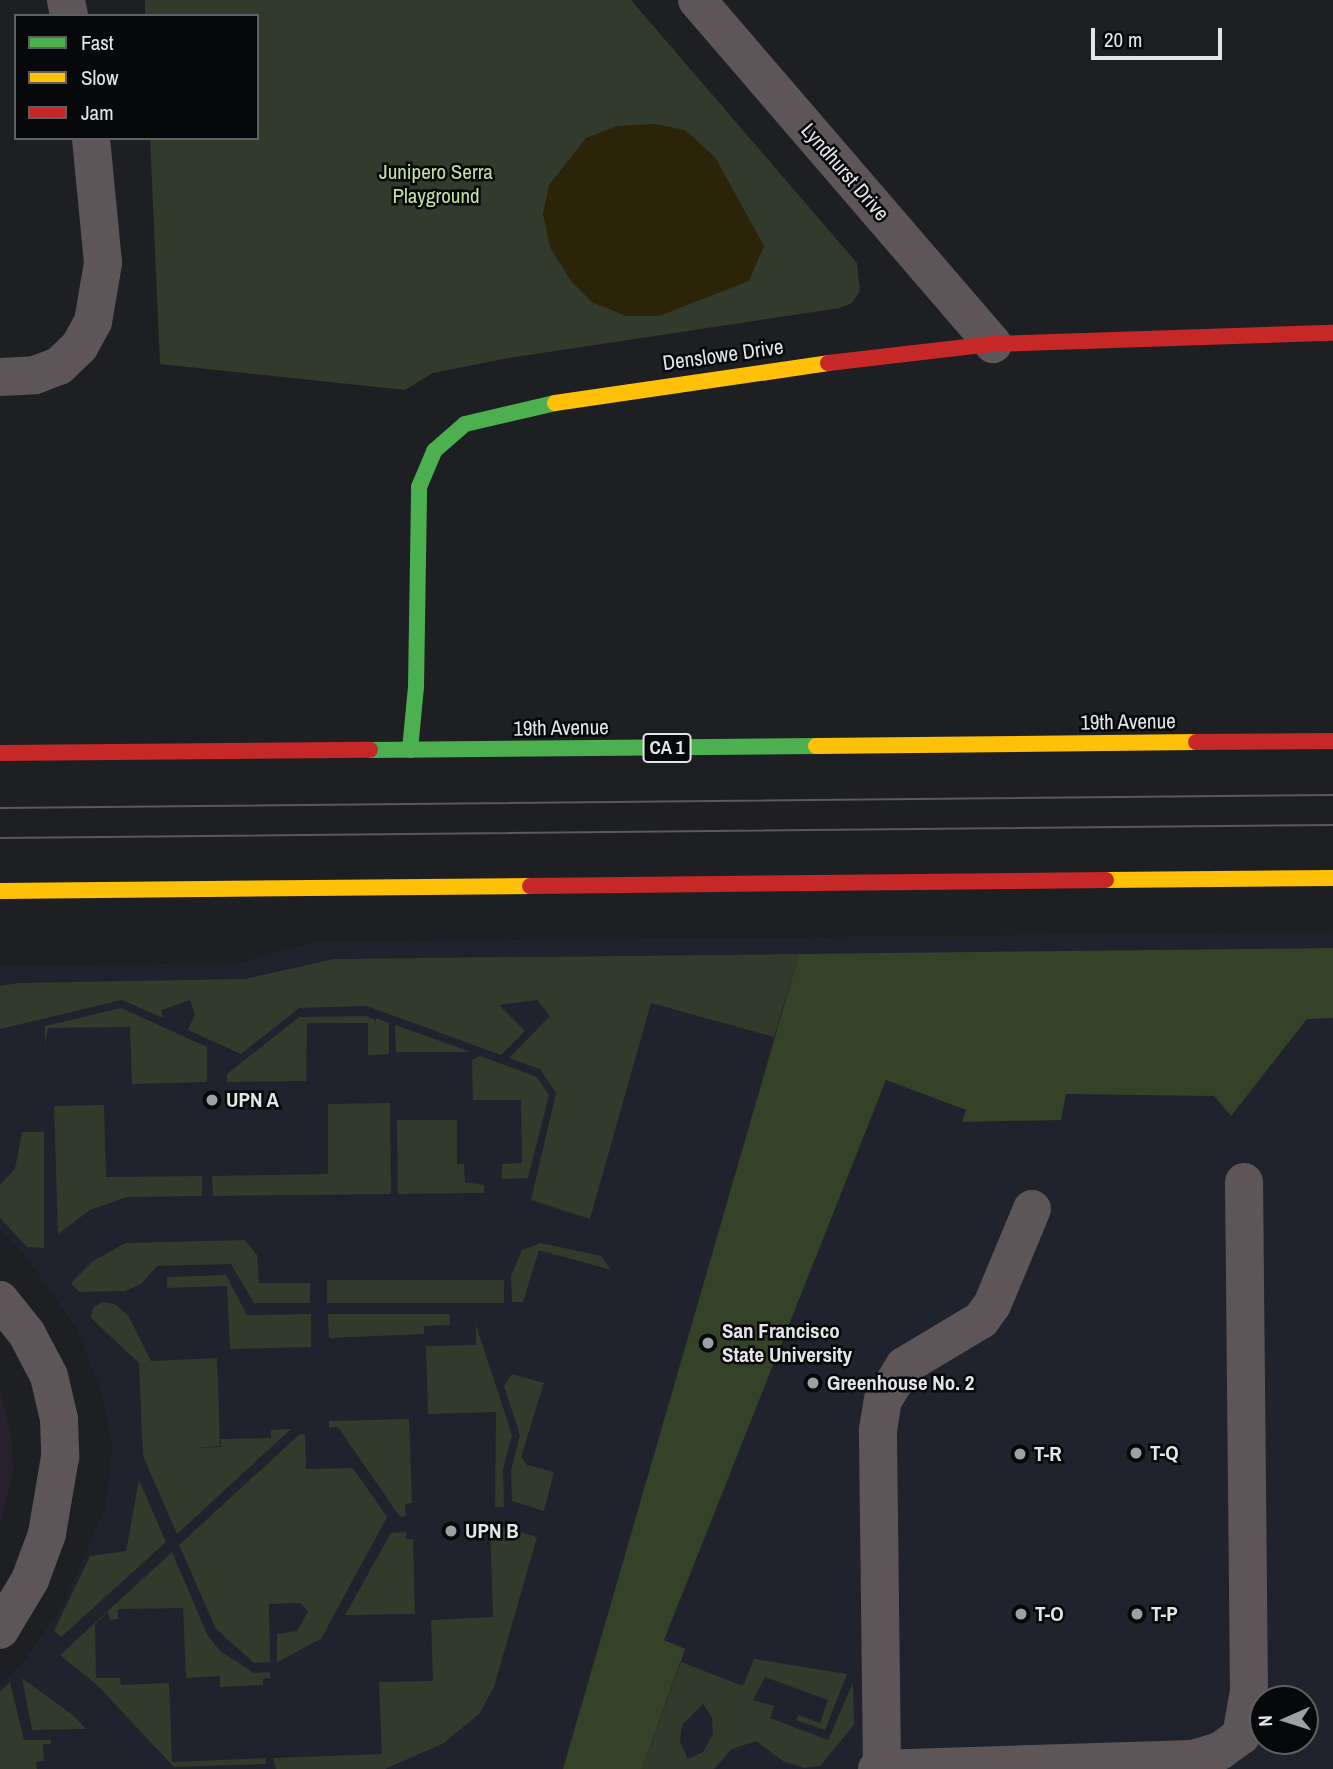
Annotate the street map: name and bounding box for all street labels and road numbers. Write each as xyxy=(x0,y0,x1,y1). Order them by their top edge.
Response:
street label: Lyndhurst Drive xyxy=(796,118,894,226)
street label: Denslowe Drive xyxy=(661,334,785,376)
street label: 19th Avenue xyxy=(1080,709,1176,735)
street label: 19th Avenue xyxy=(513,715,609,741)
road number: CA 1 xyxy=(641,733,693,764)

